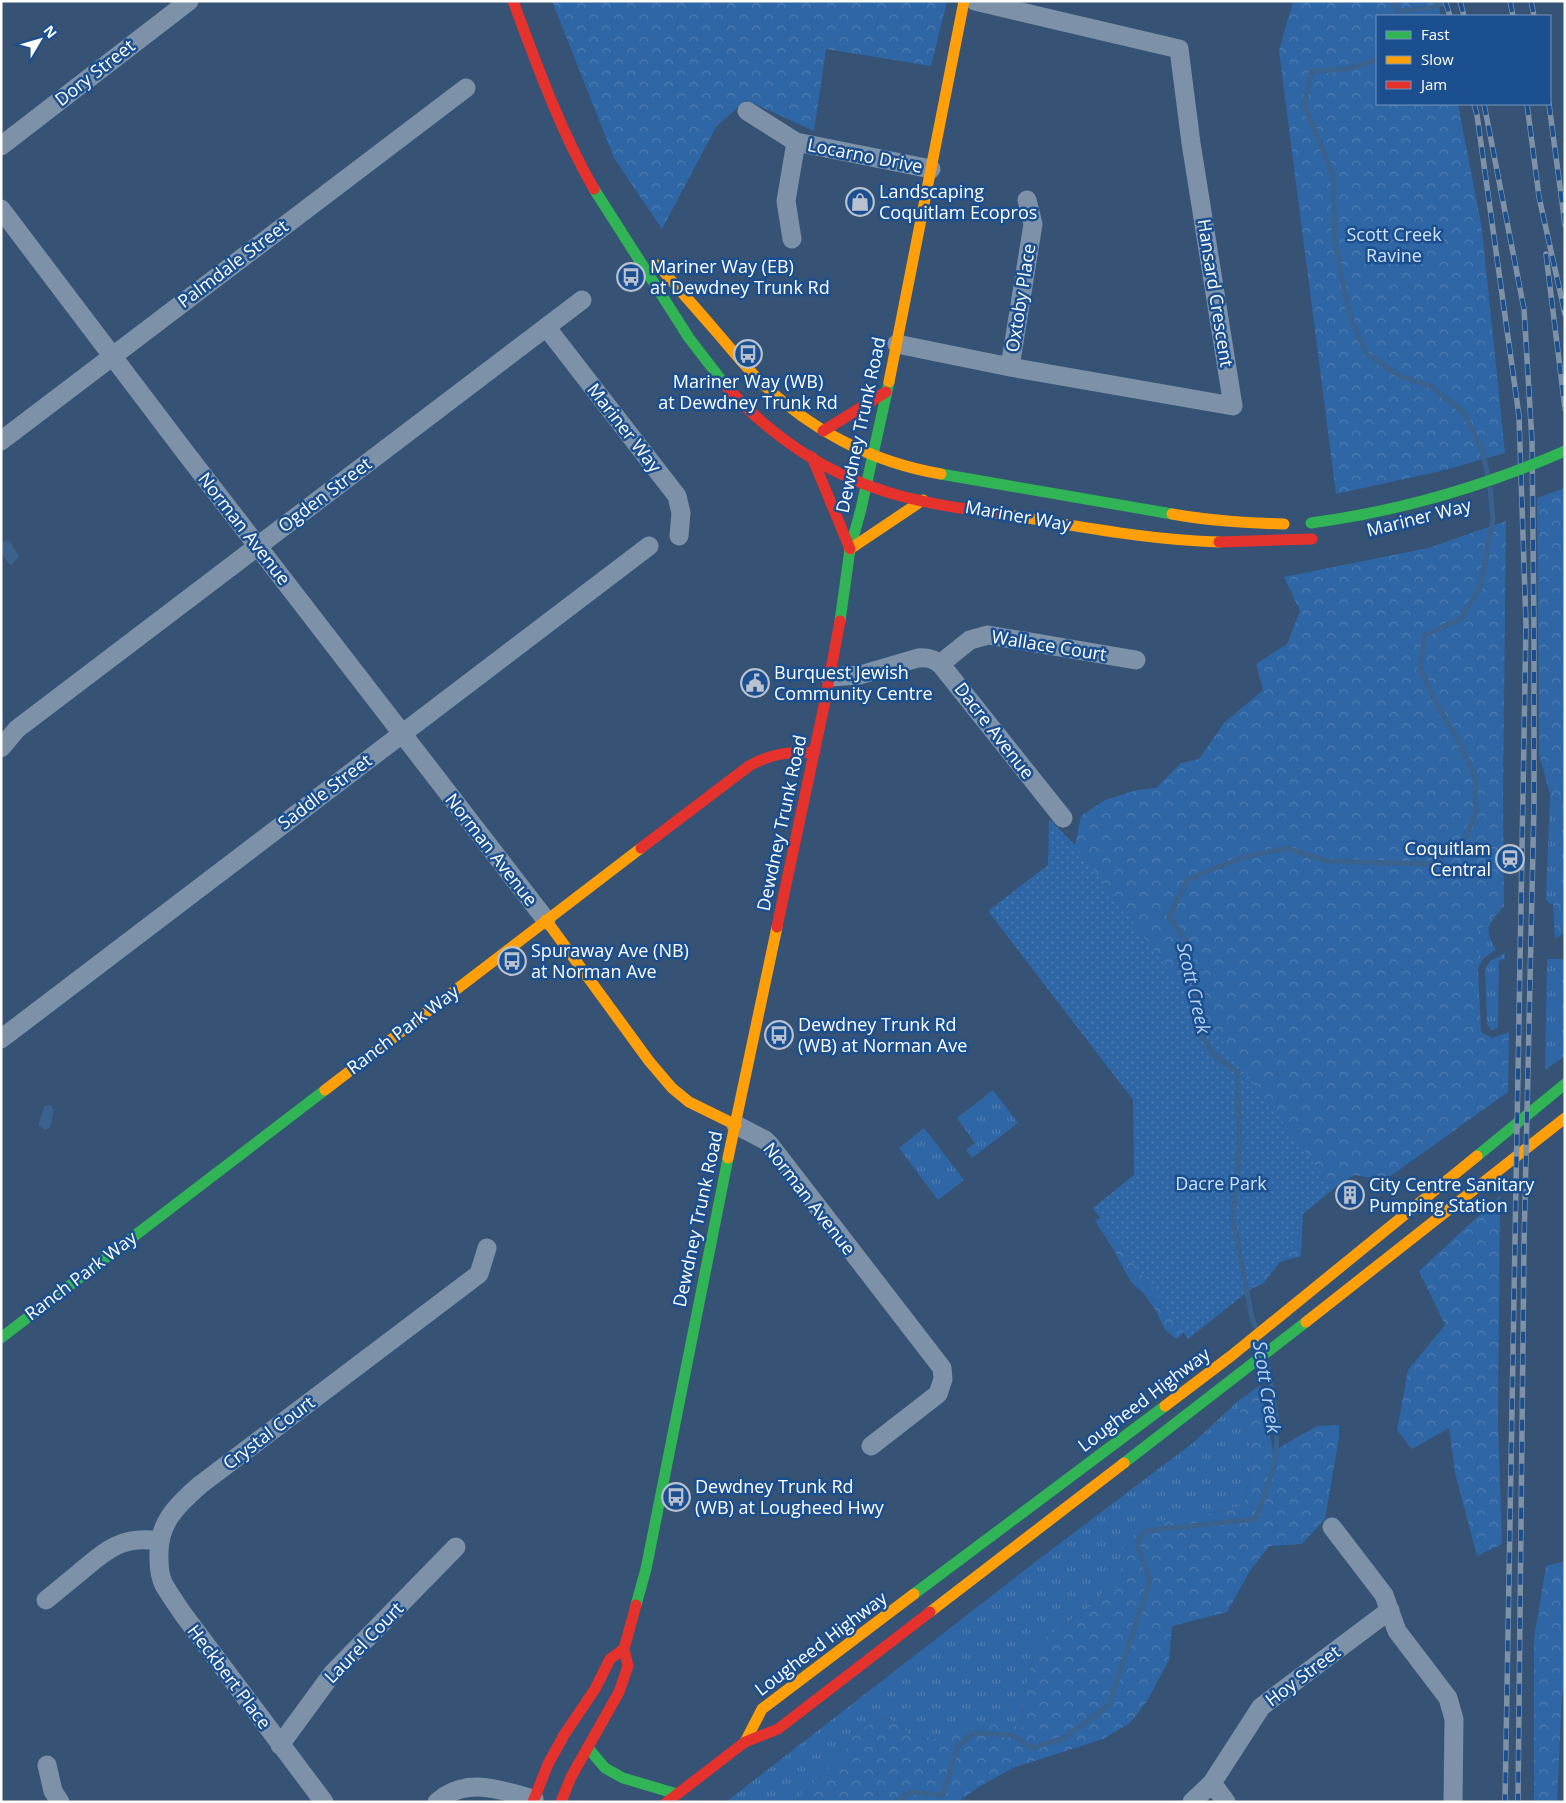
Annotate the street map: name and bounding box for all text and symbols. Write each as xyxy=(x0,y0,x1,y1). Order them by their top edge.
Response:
north arrow xyxy=(15,15,65,65)
legend xyxy=(1376,15,1551,105)
text: N xyxy=(40,21,62,42)
text: Fast xyxy=(1421,24,1450,44)
street label: Dory Street xyxy=(49,33,139,111)
text: Slow xyxy=(1421,49,1454,69)
text: Jam xyxy=(1419,74,1447,94)
street label: Locarno Drive xyxy=(806,132,925,178)
place label: Landscaping Coquitlam Ecopros xyxy=(879,179,1037,224)
shop icon: Landscaping Coquitlam Ecopros xyxy=(845,187,875,217)
street label: Palmdale Street xyxy=(172,214,293,313)
street label: Hansard Crescent xyxy=(1192,217,1240,369)
park label: Scott Creek Ravine xyxy=(1346,222,1442,267)
street label: Oxtoby Place xyxy=(1000,242,1040,354)
place label: Mariner Way (EB) at Dewdney Trunk Rd xyxy=(650,254,830,299)
bus stop icon: Mariner Way (EB) at Dewdney Trunk Rd xyxy=(616,262,646,292)
street label: Dewdney Trunk Road xyxy=(830,335,890,515)
bus stop icon: Mariner Way (WB) at Dewdney Trunk Rd xyxy=(733,339,763,369)
place label: Mariner Way (WB) at Dewdney Trunk Rd xyxy=(658,369,838,414)
street label: Mariner Way xyxy=(582,378,668,478)
street label: Ogden Street xyxy=(273,451,376,537)
street label: Norman Avenue xyxy=(193,467,296,590)
street label: Mariner Way xyxy=(1364,492,1474,542)
street label: Mariner Way xyxy=(963,494,1074,536)
street label: Wallace Court xyxy=(990,624,1108,666)
place label: Burquest Jewish Community Centre xyxy=(774,660,933,705)
public building icon: Burquest Jewish Community Centre xyxy=(740,668,770,698)
street label: Dacre Avenue xyxy=(949,677,1040,784)
street label: Dewdney Trunk Road xyxy=(751,733,811,913)
street label: Saddle Street xyxy=(273,748,376,834)
street label: Norman Avenue xyxy=(440,788,543,911)
place label: Coquitlam Central xyxy=(1405,836,1491,881)
station icon: Coquitlam Central xyxy=(1495,844,1525,874)
place label: Spuraway Ave (NB) at Norman Ave xyxy=(531,938,689,983)
water label: Scott Creek xyxy=(1171,940,1217,1037)
bus stop icon: Spuraway Ave (NB) at Norman Ave xyxy=(497,946,527,976)
street label: Ranch Park Way xyxy=(341,979,464,1079)
place label: Dewdney Trunk Rd (WB) at Norman Ave xyxy=(798,1012,967,1057)
bus stop icon: Dewdney Trunk Rd (WB) at Norman Ave xyxy=(764,1020,794,1050)
street label: Dewdney Trunk Road xyxy=(667,1129,727,1309)
street label: Norman Avenue xyxy=(758,1137,861,1260)
park label: Dacre Park xyxy=(1175,1171,1267,1195)
place label: City Centre Sanitary Pumping Station xyxy=(1369,1172,1535,1217)
building icon: City Centre Sanitary Pumping Station xyxy=(1335,1180,1365,1210)
street label: Ranch Park Way xyxy=(19,1225,142,1325)
water label: Scott Creek xyxy=(1247,1339,1287,1436)
street label: Lougheed Highway xyxy=(1072,1341,1215,1457)
street label: Crystal Court xyxy=(218,1390,319,1475)
place label: Dewdney Trunk Rd (WB) at Lougheed Hwy xyxy=(695,1474,885,1519)
bus stop icon: Dewdney Trunk Rd (WB) at Lougheed Hwy xyxy=(661,1482,691,1512)
street label: Lougheed Highway xyxy=(749,1585,892,1701)
street label: Laurel Court xyxy=(318,1597,408,1688)
street label: Heckbert Place xyxy=(183,1619,277,1734)
street label: Hoy Street xyxy=(1260,1639,1345,1711)

